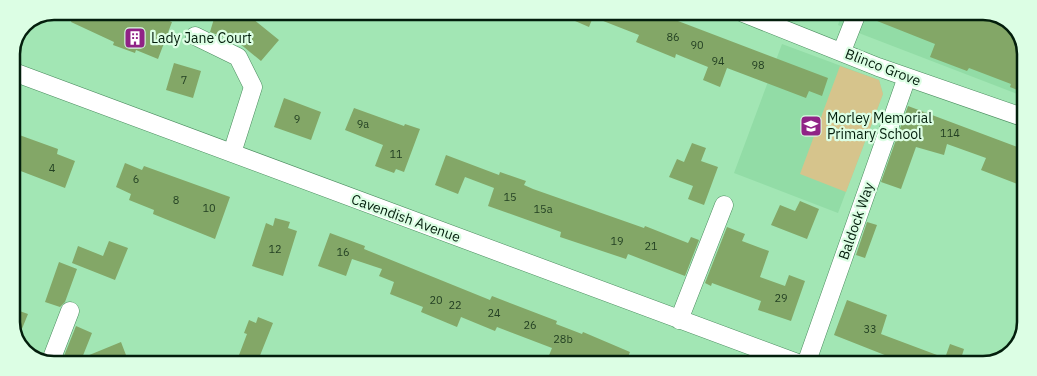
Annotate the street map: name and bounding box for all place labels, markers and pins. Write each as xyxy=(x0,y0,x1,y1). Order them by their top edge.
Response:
building icon: Lady Jane Court xyxy=(123,26,147,50)
place label: Lady Jane Court xyxy=(151,29,252,47)
place label: Morley Memorial Primary School xyxy=(827,109,932,143)
school or university icon: Morley Memorial Primary School xyxy=(799,114,823,138)

